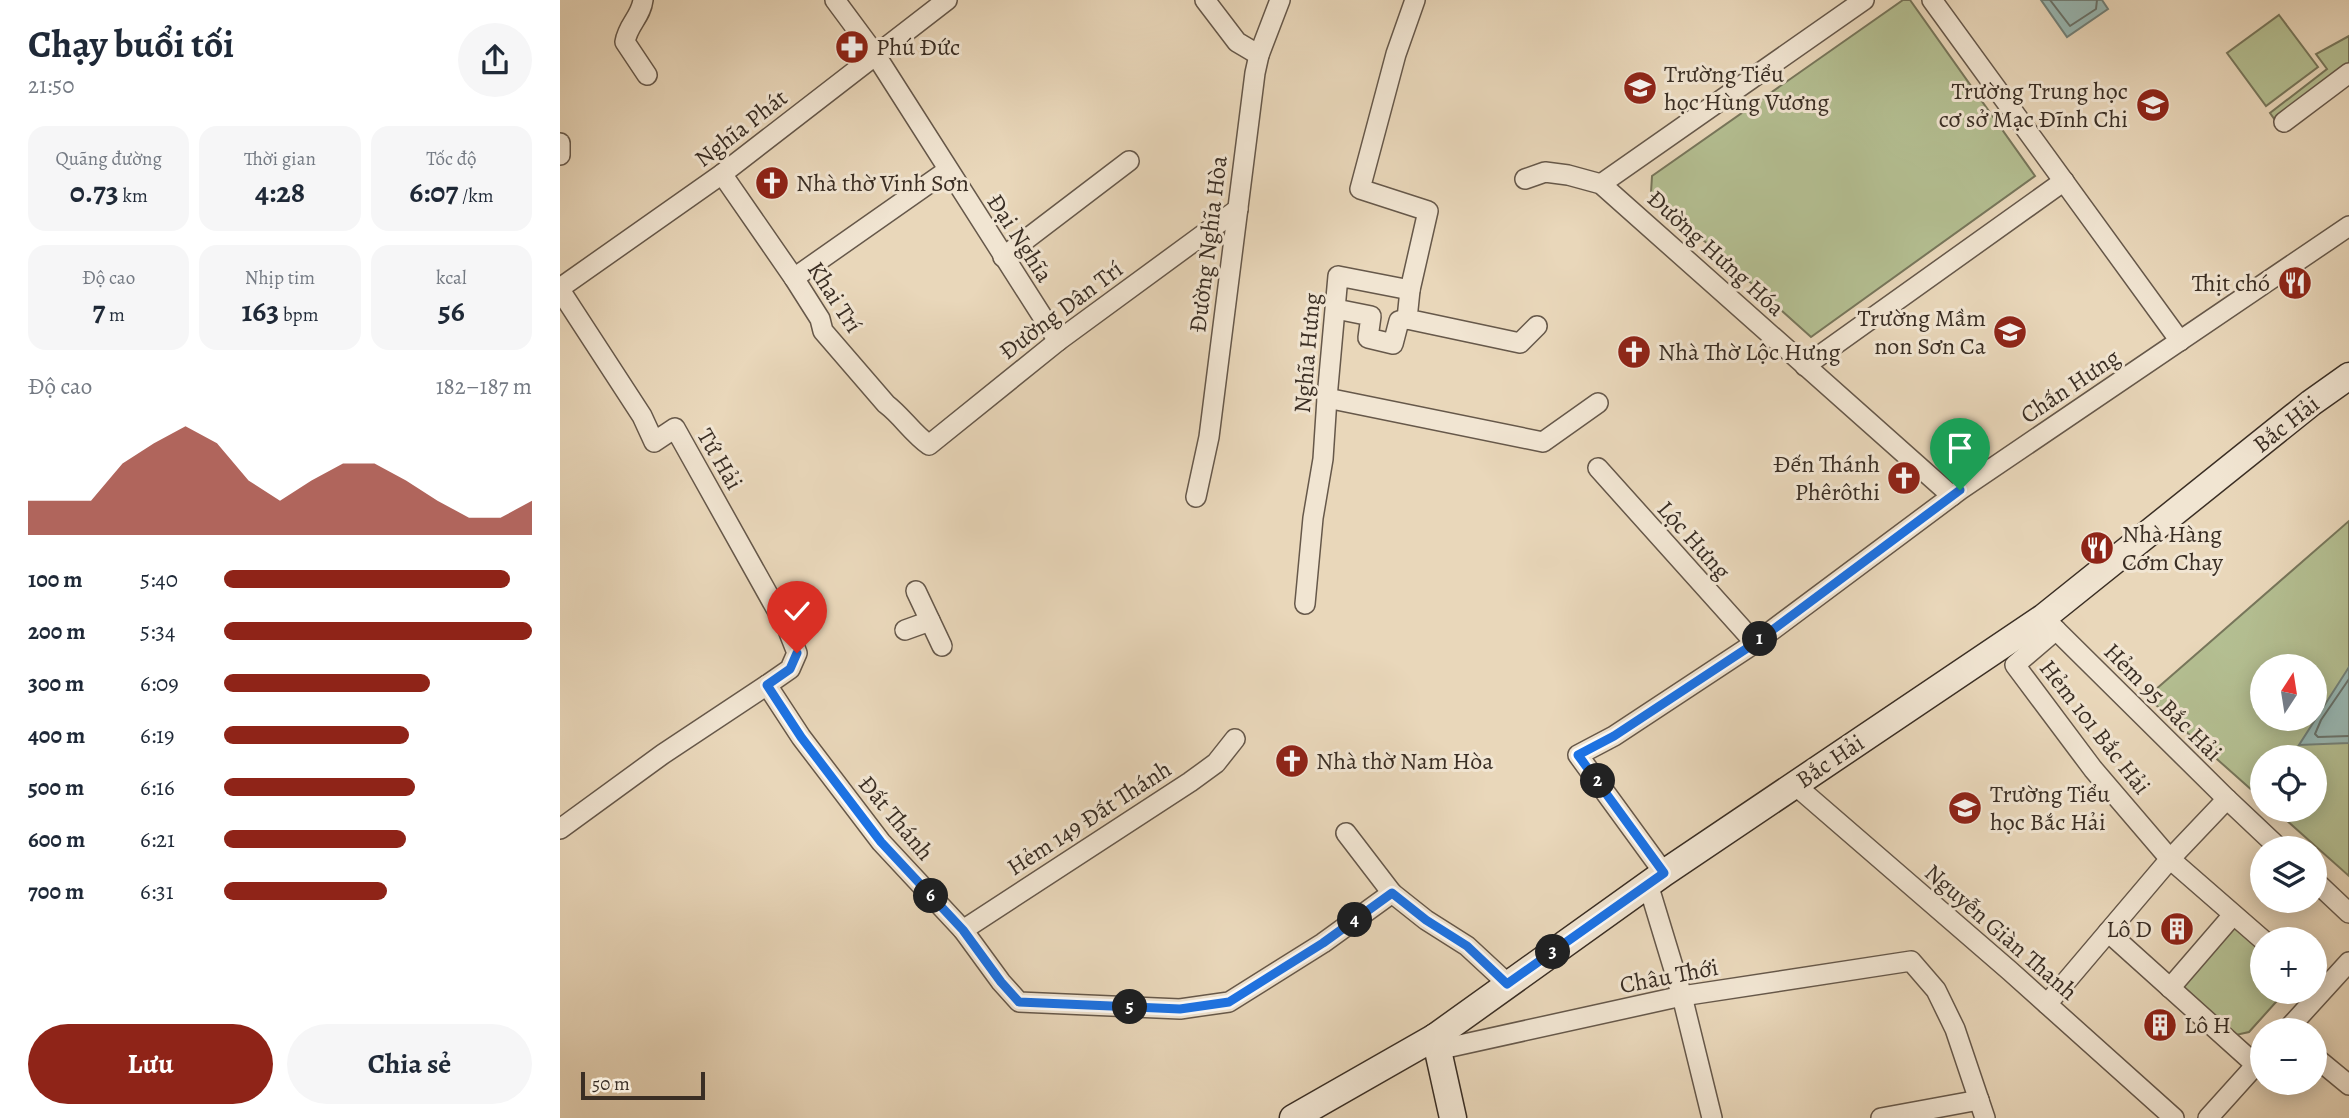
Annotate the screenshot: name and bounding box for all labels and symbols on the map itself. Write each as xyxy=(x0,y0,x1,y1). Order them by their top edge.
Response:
pharmacy icon: Phú Đức xyxy=(833,28,871,66)
place label: Phú Đức xyxy=(876,31,960,63)
place label: Trường Tiểu học Hùng Vương xyxy=(1664,58,1829,118)
school or university icon: Trường Tiểu học Hùng Vương xyxy=(1621,69,1659,107)
place label: Trường Trung học cơ sở Mạc Đĩnh Chi xyxy=(1939,75,2128,135)
street label: Nghĩa Phát xyxy=(688,82,794,174)
school or university icon: Trường Trung học cơ sở Mạc Đĩnh Chi xyxy=(2134,86,2172,124)
street label: Đường Nghĩa Hòa xyxy=(1181,153,1235,334)
church icon: Nhà thờ Vinh Sơn xyxy=(753,164,791,202)
place label: Nhà thờ Vinh Sơn xyxy=(796,167,969,199)
street label: Đường Hưng Hóa xyxy=(1640,183,1792,324)
street label: Đại Nghĩa xyxy=(980,188,1061,289)
street label: Đường Dân Trí xyxy=(993,253,1129,367)
street label: Khai Trí xyxy=(800,255,870,339)
restaurant icon: Thịt chó xyxy=(2276,264,2314,302)
place label: Thịt chó xyxy=(2192,267,2270,299)
street label: Nghĩa Hưng xyxy=(1286,291,1328,415)
place label: Trường Mầm non Sơn Ca xyxy=(1858,302,1987,362)
school or university icon: Trường Mầm non Sơn Ca xyxy=(1991,313,2029,351)
church icon: Nhà Thờ Lộc Hưng xyxy=(1615,333,1653,371)
place label: Nhà Thờ Lộc Hưng xyxy=(1658,336,1841,368)
street label: Chấn Hưng xyxy=(2014,341,2126,431)
street label: Bắc Hải xyxy=(2246,388,2326,460)
pin xyxy=(1930,418,1990,490)
street label: Tứ Hải xyxy=(690,422,750,496)
place label: Đến Thánh Phêrôthi xyxy=(1773,448,1880,508)
church icon: Đến Thánh Phêrôthi xyxy=(1885,459,1923,497)
street label: Lộc Hưng xyxy=(1650,494,1738,586)
place label: Nhà Hàng Cơm Chay xyxy=(2122,518,2223,578)
restaurant icon: Nhà Hàng Cơm Chay xyxy=(2078,529,2116,567)
pin xyxy=(767,581,827,653)
pin: 1 xyxy=(1742,622,1778,656)
street label: Hẻm 95 Bắc Hải xyxy=(2097,636,2229,768)
street label: Hẻm 101 Bắc Hải xyxy=(2032,653,2158,801)
north arrow xyxy=(2250,654,2328,732)
street label: Bắc Hải xyxy=(1790,726,1870,796)
church icon: Nhà thờ Nam Hòa xyxy=(1273,742,1311,780)
place label: Nhà thờ Nam Hòa xyxy=(1316,745,1494,777)
street label: Hẻm 149 Đất Thánh xyxy=(1001,753,1177,883)
pin: 2 xyxy=(1580,764,1616,798)
street label: Đất Thánh xyxy=(851,769,941,867)
place label: Trường Tiểu học Bắc Hải xyxy=(1990,778,2110,838)
school or university icon: Trường Tiểu học Bắc Hải xyxy=(1946,789,1984,827)
street label: Nguyễn Giàn Thanh xyxy=(1918,857,2084,1008)
pin: 6 xyxy=(914,878,948,914)
pin: 4 xyxy=(1338,902,1372,937)
building icon: Lô D xyxy=(2158,910,2196,948)
place label: Lô D xyxy=(2106,913,2152,945)
pin: 3 xyxy=(1536,934,1570,970)
street label: Châu Thới xyxy=(1617,951,1721,1001)
pin: 5 xyxy=(1112,990,1148,1024)
building icon: Lô H xyxy=(2141,1006,2179,1044)
place label: Lô H xyxy=(2184,1009,2231,1041)
scale bar xyxy=(581,1069,705,1101)

